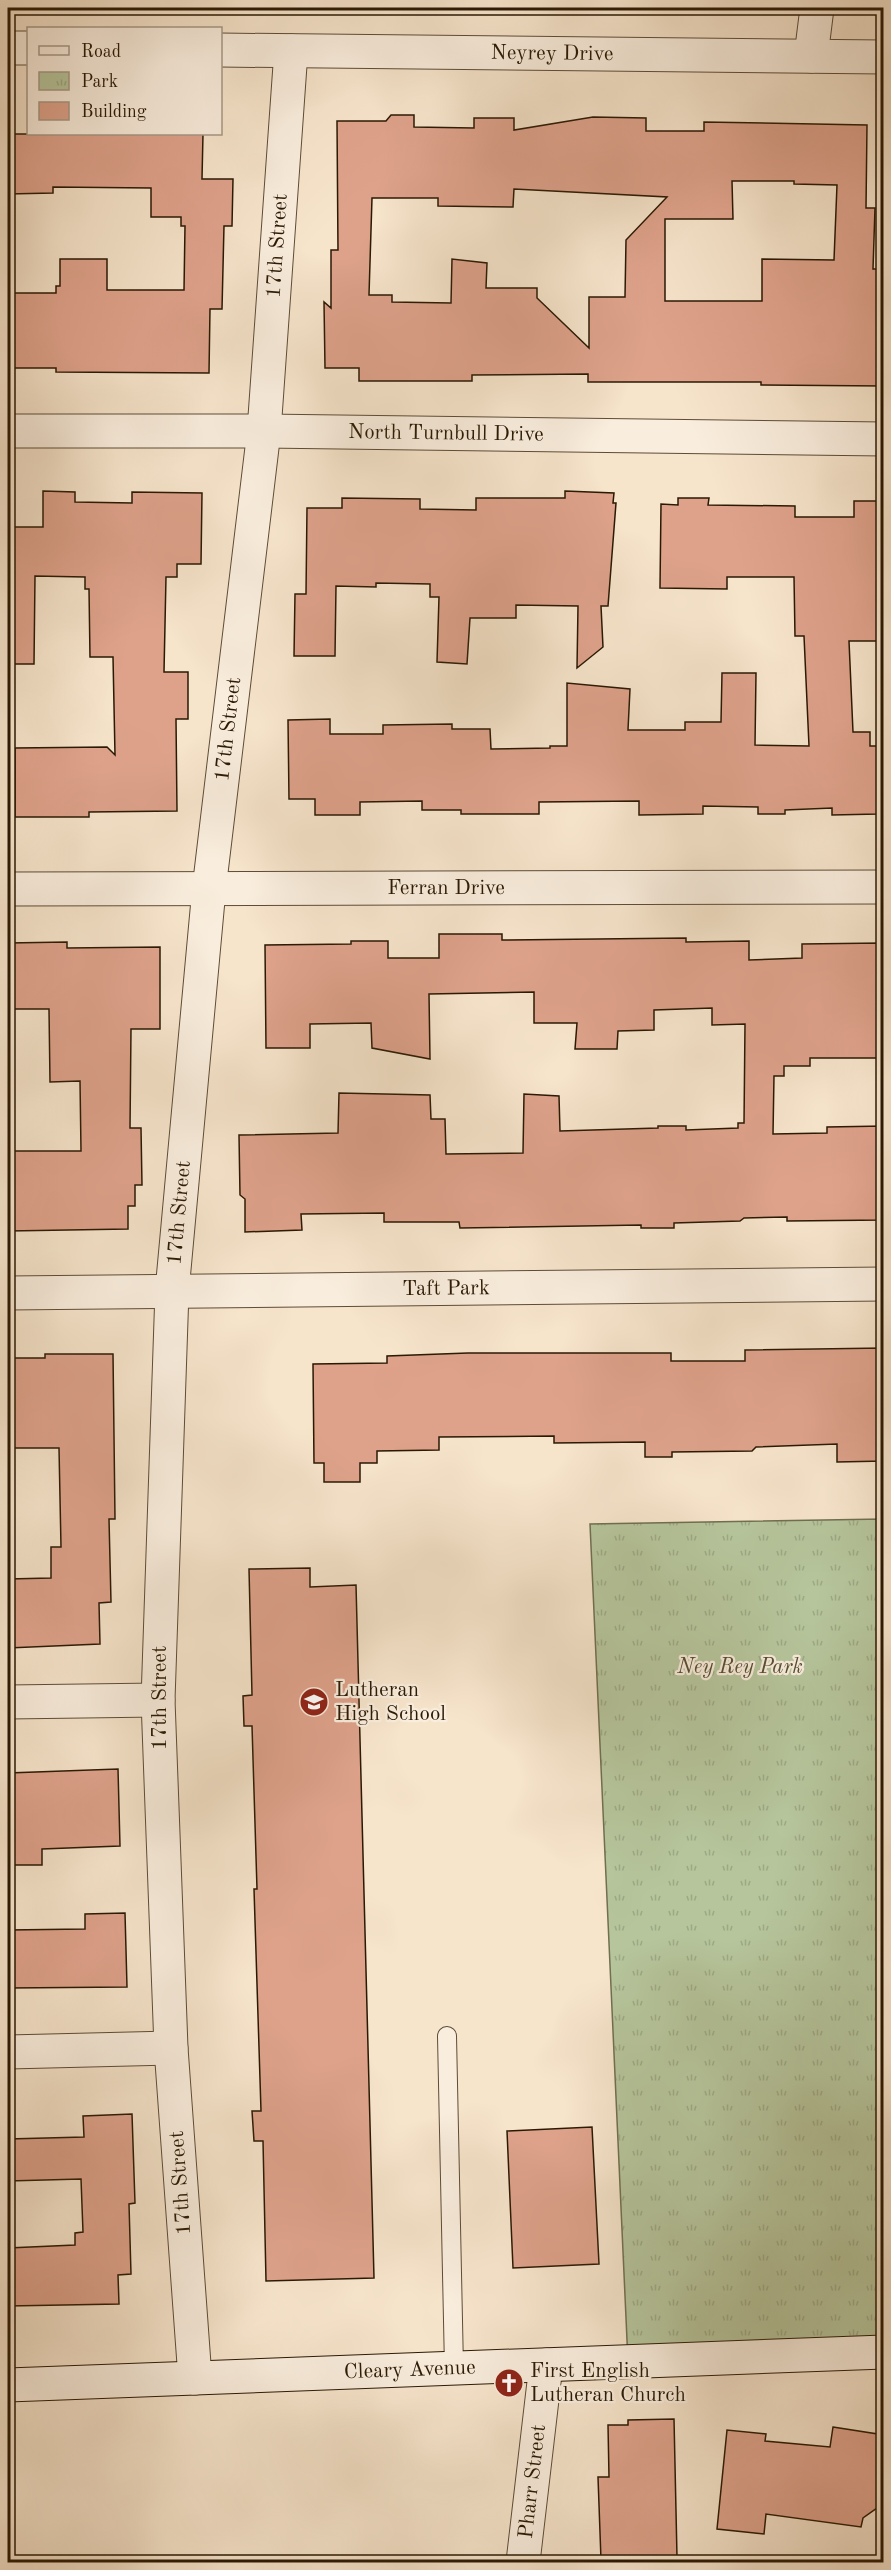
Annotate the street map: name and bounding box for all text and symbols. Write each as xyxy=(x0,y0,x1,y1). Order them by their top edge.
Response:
legend xyxy=(27,27,222,135)
street label: Neyrey Drive xyxy=(490,42,613,65)
text: Road xyxy=(81,43,121,61)
text: Park xyxy=(81,73,118,91)
text: Building xyxy=(81,103,147,121)
street label: 17th Street xyxy=(263,193,291,299)
street label: North Turnbull Drive xyxy=(348,422,544,445)
street label: 17th Street xyxy=(212,676,245,782)
street label: Ferran Drive xyxy=(387,877,505,899)
street label: 17th Street xyxy=(164,1160,194,1266)
street label: Taft Park xyxy=(402,1278,490,1299)
street label: 17th Street xyxy=(150,1646,171,1750)
park label: Ney Rey Park xyxy=(676,1657,803,1678)
place label: Lutheran High School xyxy=(335,1680,446,1725)
school or university icon: Lutheran High School xyxy=(298,1686,330,1718)
street label: 17th Street xyxy=(167,2130,195,2236)
street label: Cleary Avenue xyxy=(343,2357,476,2383)
place label: First English Lutheran Church xyxy=(530,2361,686,2406)
church icon: First English Lutheran Church xyxy=(493,2367,525,2399)
street label: Pharr Street xyxy=(515,2423,549,2540)

